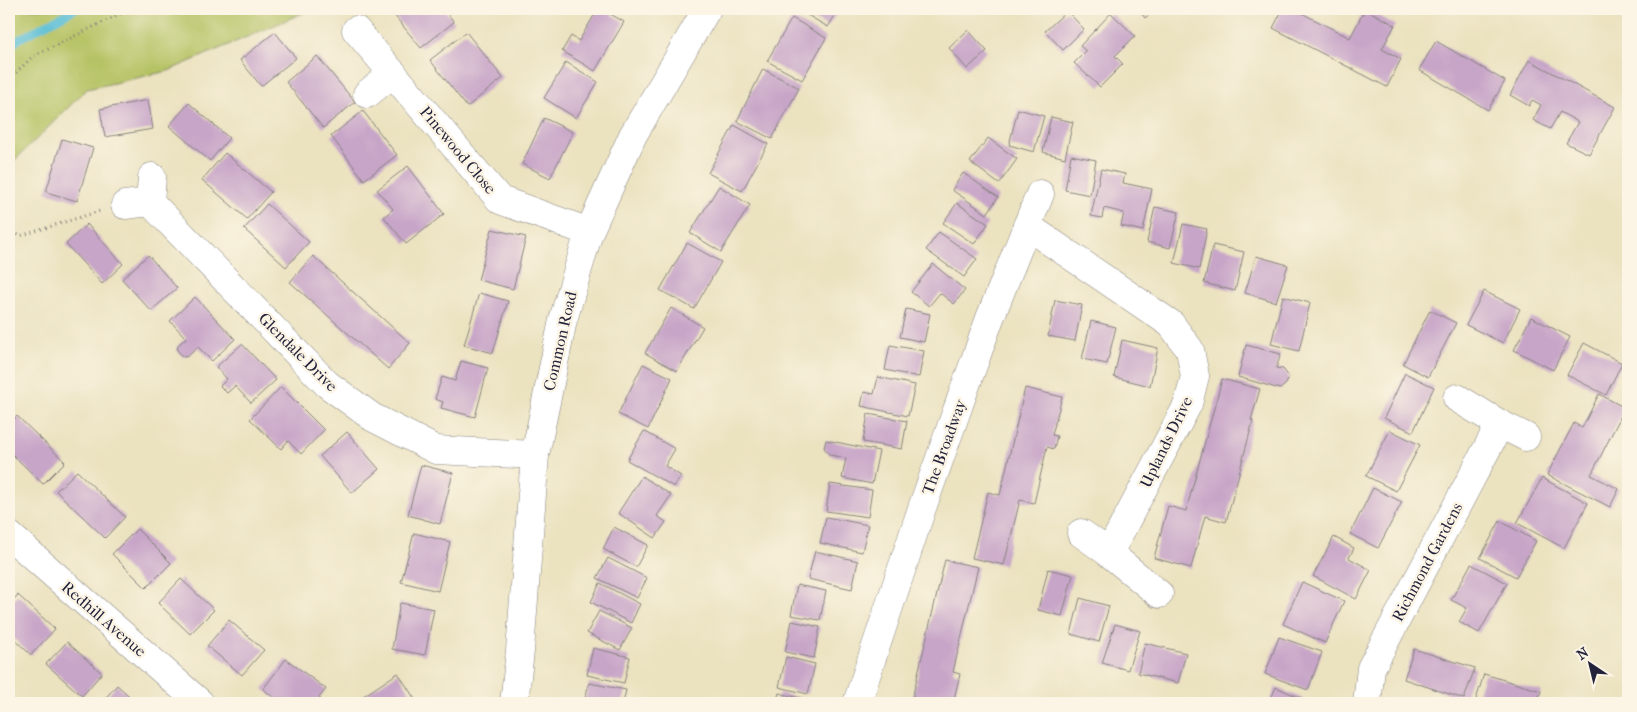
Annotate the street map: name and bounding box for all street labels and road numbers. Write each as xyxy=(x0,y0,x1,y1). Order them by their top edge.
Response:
street label: Pinewood Close xyxy=(416,102,500,198)
street label: Common Road xyxy=(539,289,581,393)
street label: Glendale Drive xyxy=(255,309,341,395)
street label: Uplands Drive xyxy=(1136,393,1196,491)
street label: The Broadway xyxy=(918,396,970,497)
street label: Richmond Gardens xyxy=(1388,499,1466,625)
street label: Redhill Avenue xyxy=(58,577,150,661)

